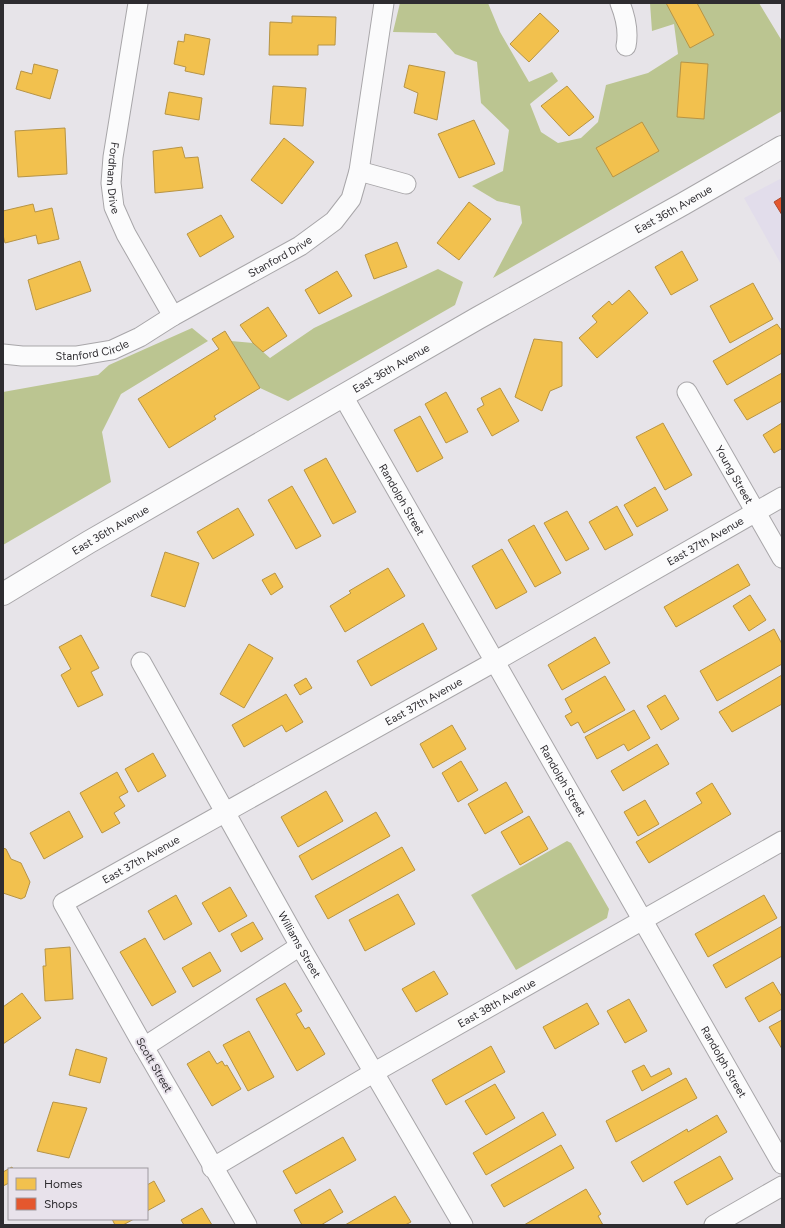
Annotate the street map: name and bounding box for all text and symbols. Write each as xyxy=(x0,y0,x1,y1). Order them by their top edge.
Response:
street label: Fordham Drive xyxy=(104,141,123,216)
street label: East 36th Avenue xyxy=(632,182,714,236)
street label: Stanford Drive xyxy=(246,233,314,280)
street label: Stanford Circle xyxy=(56,337,131,363)
street label: East 36th Avenue xyxy=(350,341,432,395)
street label: Young Street xyxy=(712,443,756,506)
street label: Randolph Street xyxy=(376,461,427,538)
street label: East 36th Avenue xyxy=(70,503,151,557)
street label: East 37th Avenue xyxy=(664,514,746,568)
street label: East 37th Avenue xyxy=(383,675,464,728)
street label: Randolph Street xyxy=(537,743,589,819)
street label: East 37th Avenue xyxy=(100,833,182,886)
street label: Williams Street xyxy=(275,909,324,980)
street label: East 38th Avenue xyxy=(455,976,538,1030)
street label: Randolph Street xyxy=(698,1024,749,1100)
street label: Scott Street xyxy=(133,1035,175,1095)
legend xyxy=(8,1168,148,1220)
text: Homes xyxy=(44,1177,83,1191)
text: Shops xyxy=(44,1197,78,1211)

